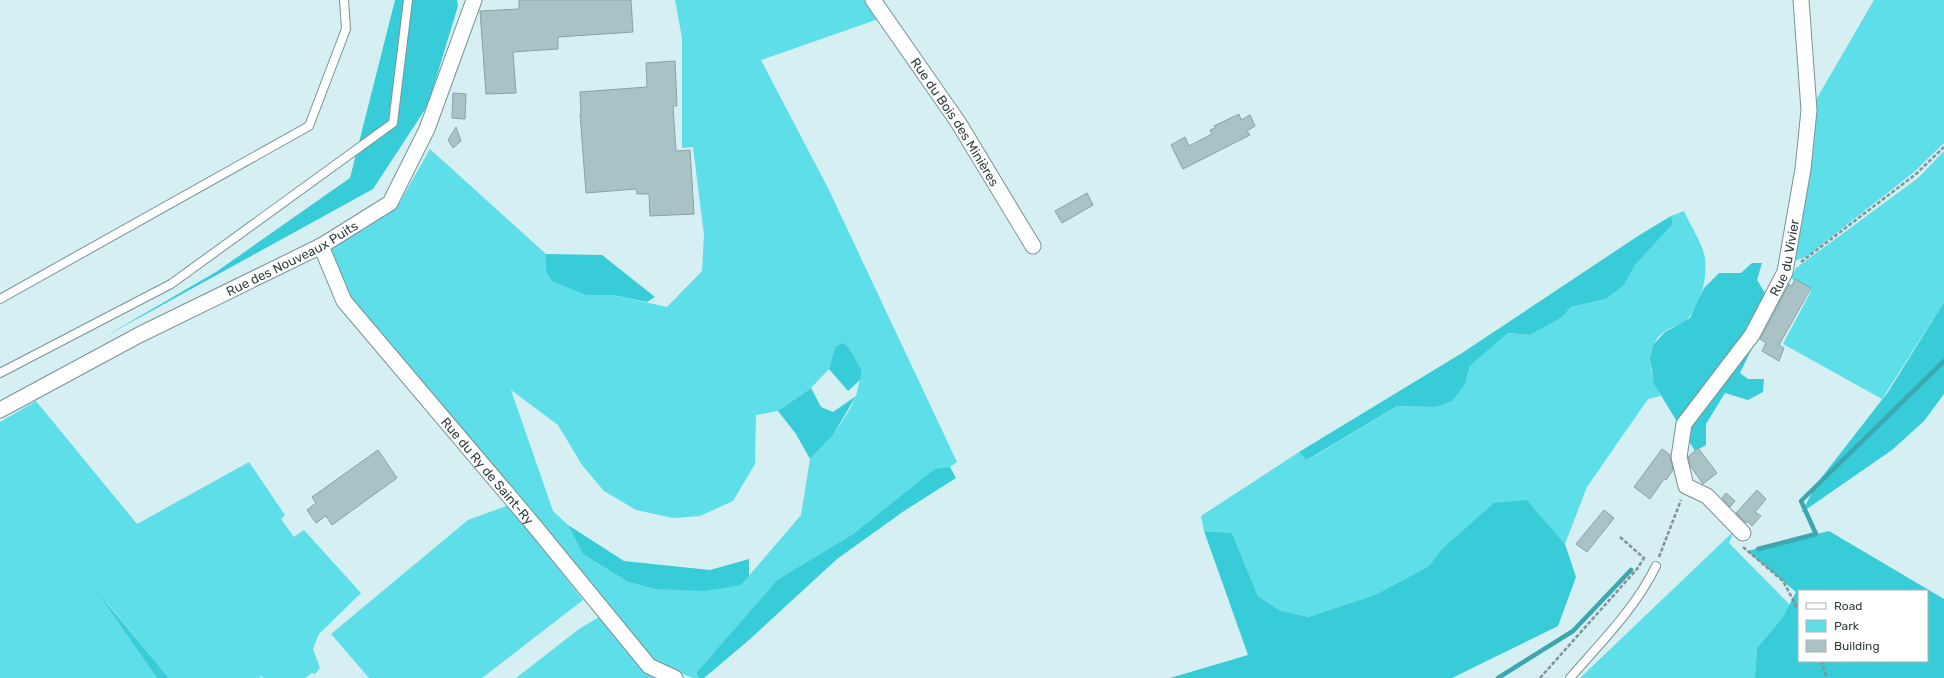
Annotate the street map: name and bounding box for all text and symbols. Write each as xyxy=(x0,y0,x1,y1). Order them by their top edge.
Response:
street label: Rue du Bois des Minières xyxy=(908,55,1002,189)
street label: Rue des Nouveaux Puits xyxy=(224,218,361,299)
street label: Rue du Vivier xyxy=(1767,218,1802,299)
street label: Rue du Ry de Saint-Ry xyxy=(438,414,537,528)
legend xyxy=(1798,590,1928,662)
text: Road xyxy=(1834,599,1862,613)
text: Park xyxy=(1834,619,1860,633)
text: Building xyxy=(1834,639,1880,653)

